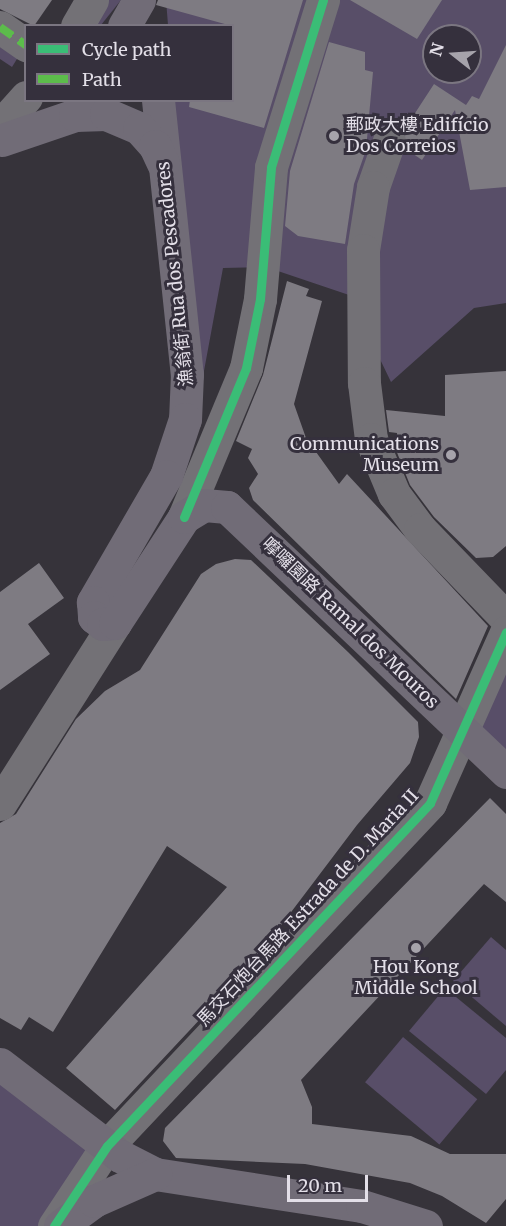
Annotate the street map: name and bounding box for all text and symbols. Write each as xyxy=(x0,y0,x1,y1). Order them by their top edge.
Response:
legend xyxy=(24,24,234,102)
north arrow xyxy=(422,24,482,84)
text: Cycle path xyxy=(82,38,171,61)
text: N xyxy=(425,40,448,58)
text: Path xyxy=(82,68,122,91)
place label: 郵政大樓 Edifício Dos Correios xyxy=(346,115,489,158)
marker: 郵政大樓 Edifício Dos Correios xyxy=(327,129,341,143)
street label: 漁翁街 Rua dos Pescadores xyxy=(152,160,198,388)
place label: Communications Museum xyxy=(290,434,439,476)
marker: Communications Museum xyxy=(444,448,458,462)
street label: 嚤囉園路 Ramal dos Mouros xyxy=(257,533,443,713)
street label: 馬交石炮台馬路 Estrada de D. Maria II xyxy=(193,785,423,1031)
marker: Hou Kong Middle School xyxy=(409,941,423,955)
place label: Hou Kong Middle School xyxy=(354,957,478,1000)
scale bar xyxy=(290,1163,371,1201)
text: 20 m xyxy=(298,1174,342,1197)

